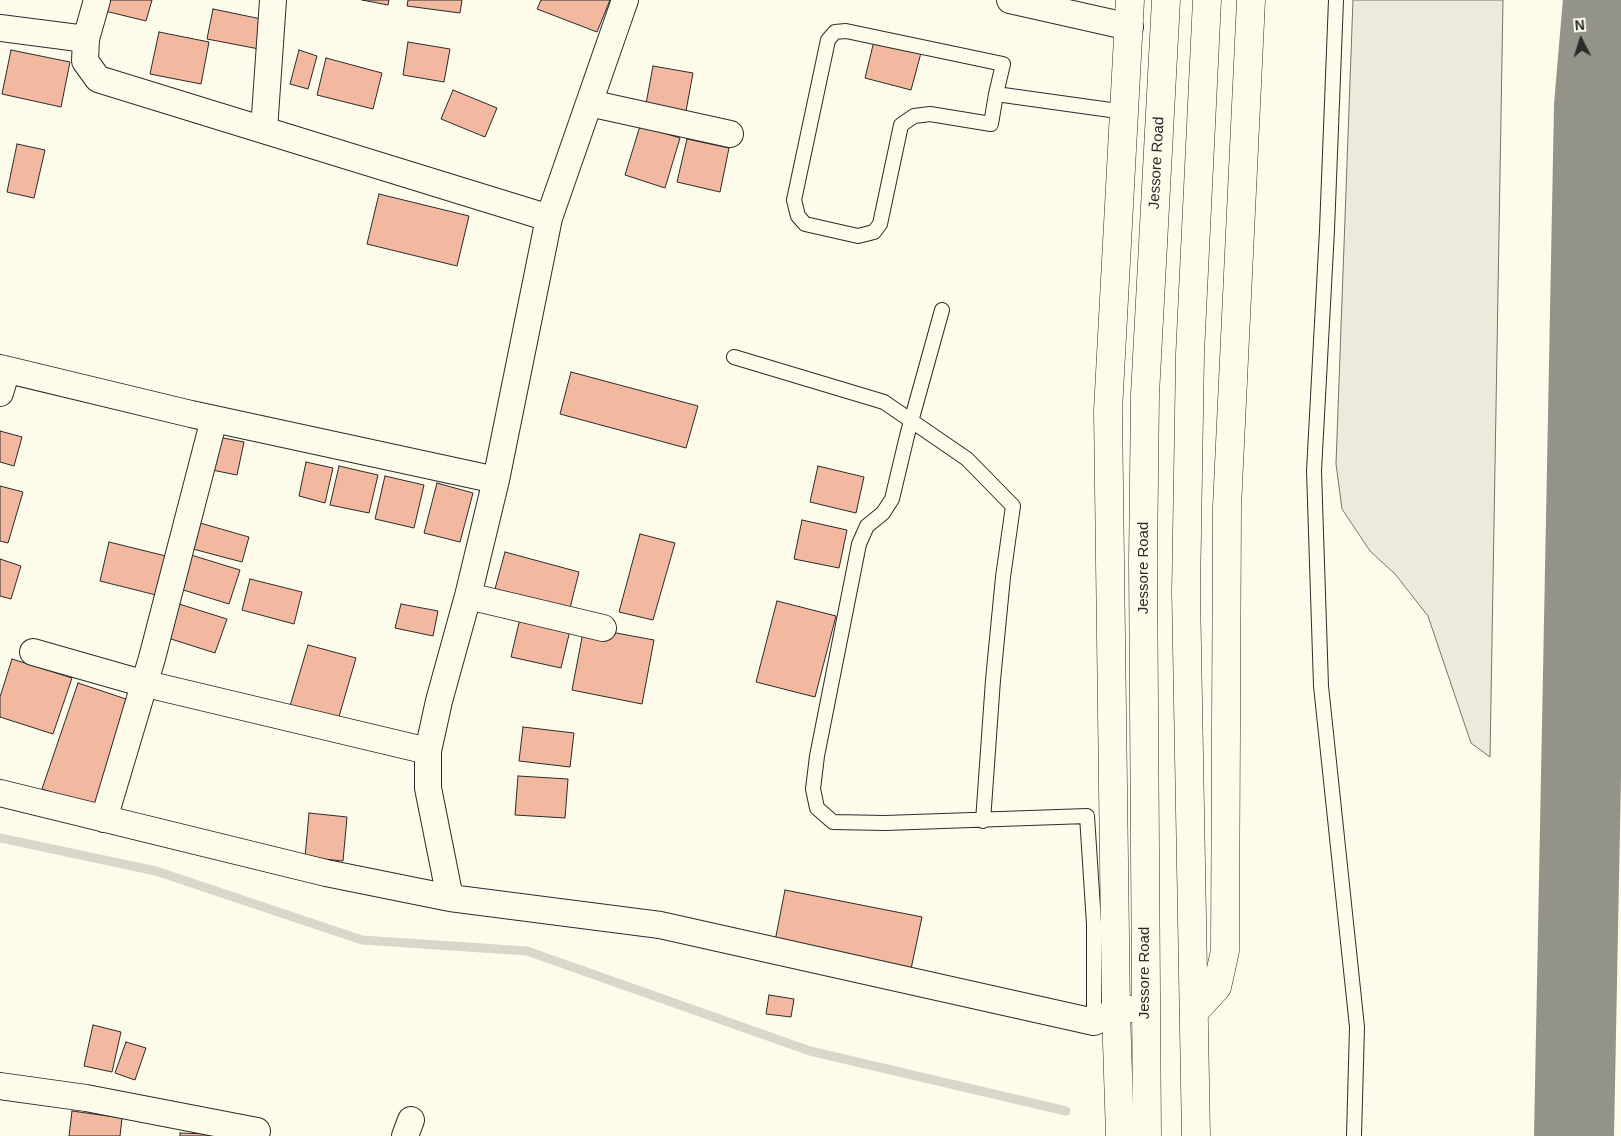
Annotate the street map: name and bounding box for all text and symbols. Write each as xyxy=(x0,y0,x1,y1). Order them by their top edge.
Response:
north arrow xyxy=(1556,15,1606,65)
text: N xyxy=(1574,17,1585,33)
street label: Jessore Road xyxy=(1146,116,1168,210)
street label: Jessore Road xyxy=(1135,522,1153,614)
street label: Jessore Road xyxy=(1136,927,1154,1019)

